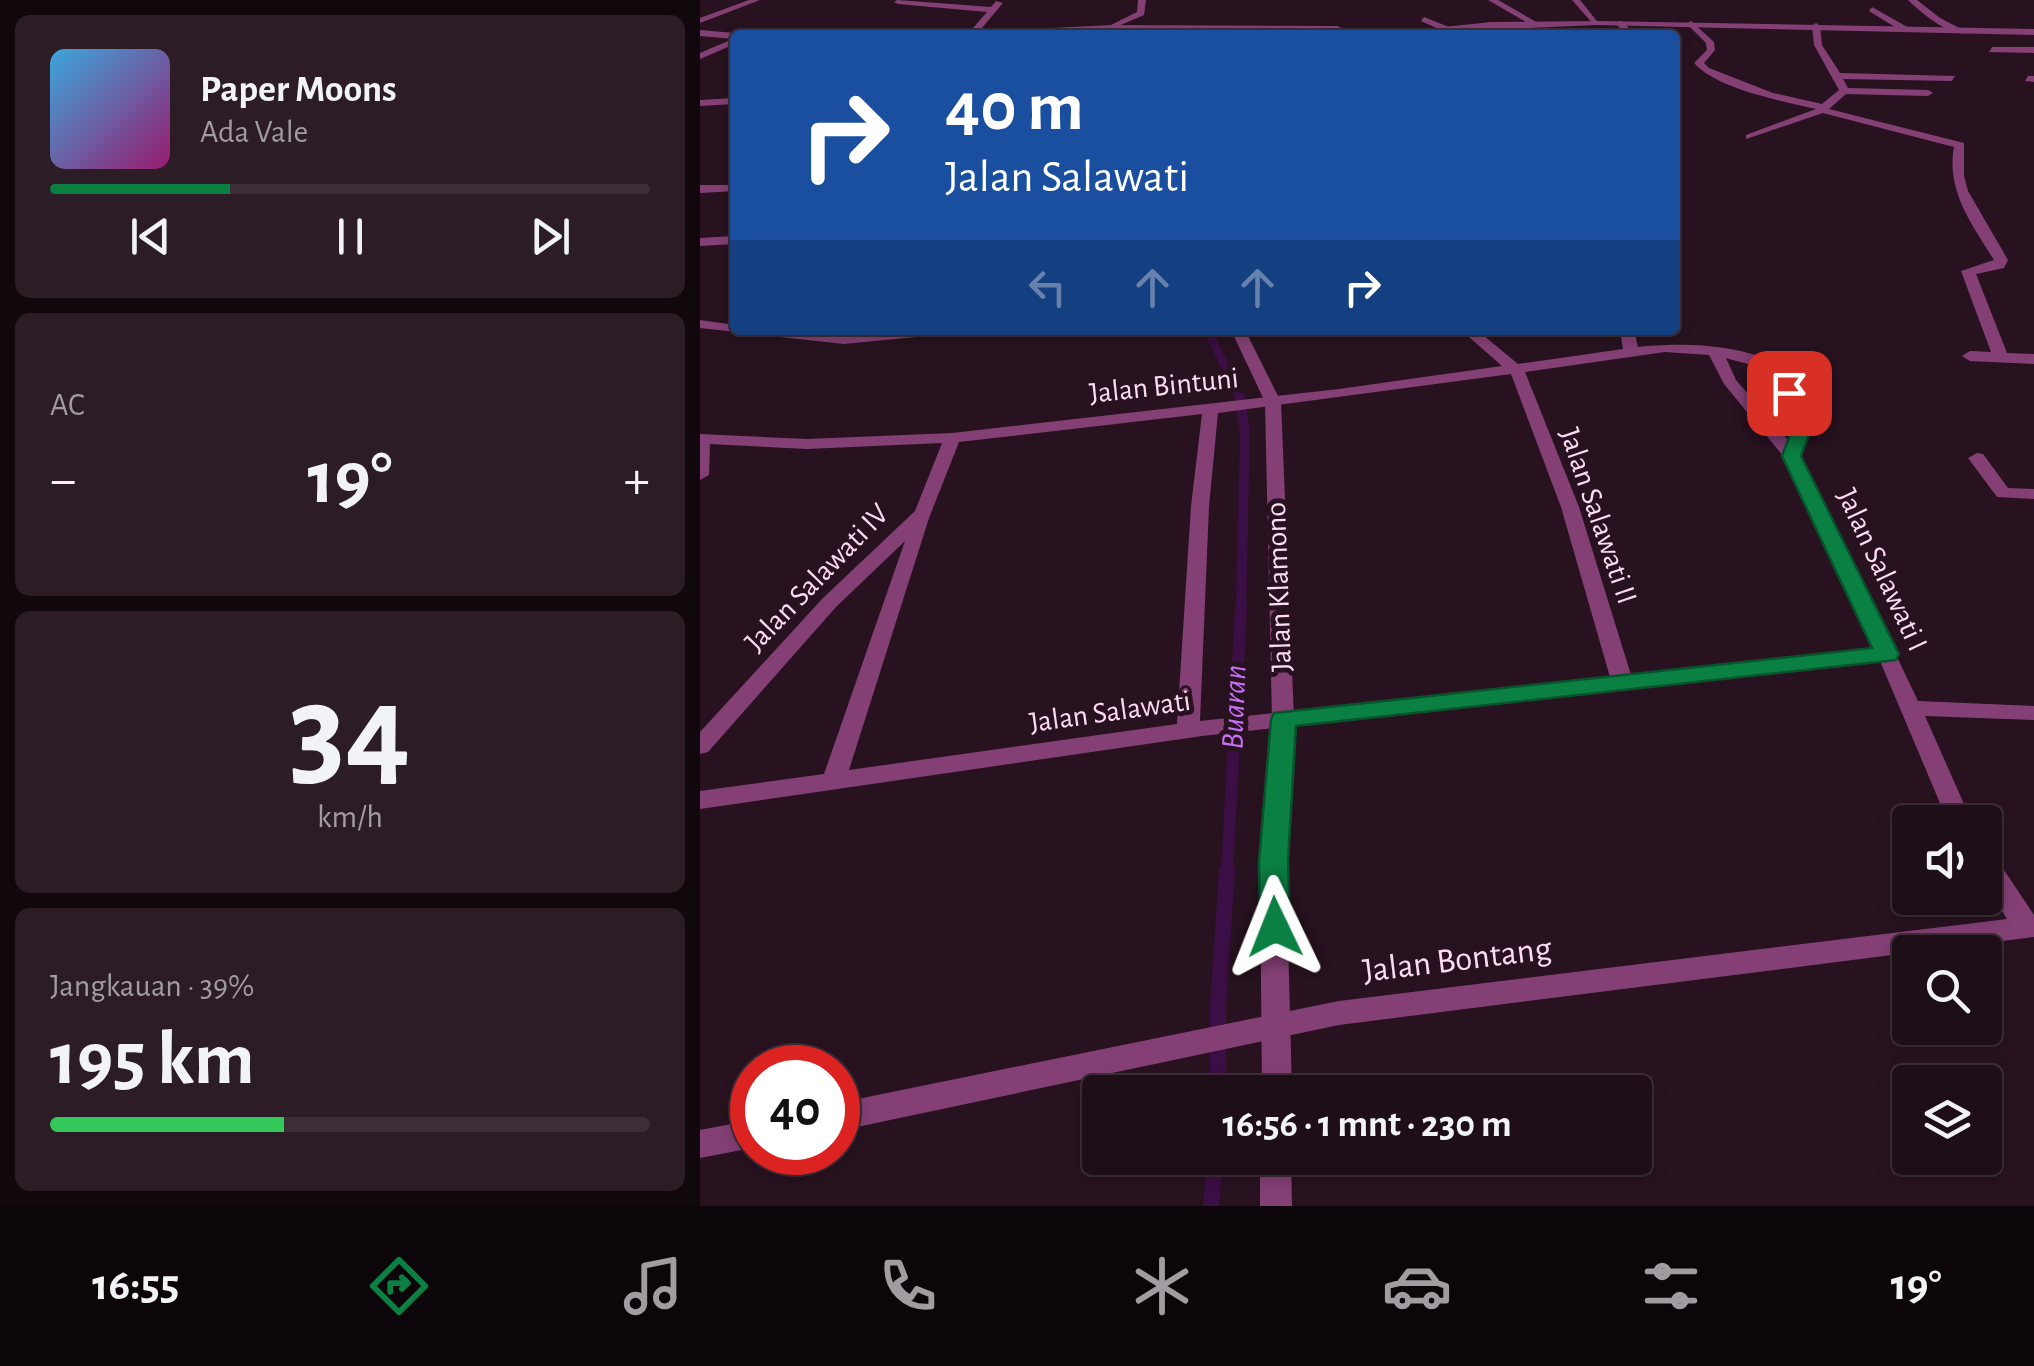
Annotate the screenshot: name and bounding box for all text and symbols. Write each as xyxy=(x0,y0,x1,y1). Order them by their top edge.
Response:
icon: right xyxy=(780,70,910,200)
text: Paper Moons xyxy=(200,71,397,109)
text: 40 m xyxy=(945,73,1084,143)
text: Ada Vale xyxy=(200,116,308,148)
text: Jalan Salawati xyxy=(945,155,1189,200)
icon: previous xyxy=(123,209,178,264)
icon: pause xyxy=(323,209,378,264)
icon: next xyxy=(523,209,578,264)
icon: left xyxy=(1020,260,1075,315)
icon: ahead xyxy=(1125,260,1180,315)
icon: ahead xyxy=(1230,260,1285,315)
icon: right xyxy=(1335,260,1390,315)
pin xyxy=(1747,351,1832,436)
street label: Jalan Bintuni xyxy=(1088,363,1240,409)
icon: arrive xyxy=(1762,366,1817,421)
text: AC xyxy=(50,389,85,421)
street label: Jalan Salawati II xyxy=(1554,424,1642,608)
text: 19° xyxy=(307,442,393,517)
text: − xyxy=(50,453,76,508)
text: + xyxy=(624,453,650,508)
street label: Jalan Salawati I xyxy=(1831,484,1933,656)
street label: Jalan Salawati IV xyxy=(739,498,895,658)
street label: Jalan Klamono xyxy=(1261,502,1297,672)
water label: Buaran xyxy=(1217,664,1251,750)
text: 34 xyxy=(289,668,411,798)
street label: Jalan Salawati xyxy=(1027,686,1193,738)
text: km/h xyxy=(317,801,383,833)
map controls xyxy=(1892,805,2002,1175)
button: sound xyxy=(1892,805,2002,915)
position arrow xyxy=(1223,875,1327,979)
street label: Jalan Bontang xyxy=(1361,931,1553,989)
button: search xyxy=(1892,935,2002,1045)
text: Jangkauan · 39% xyxy=(50,970,254,1002)
text: 195 km xyxy=(50,1023,255,1098)
speed limit sign: 40 xyxy=(730,1045,860,1175)
button: layers xyxy=(1892,1065,2002,1175)
text: 16:56 · 1 mnt · 230 m xyxy=(1222,1106,1512,1144)
icon: directions xyxy=(364,1251,434,1321)
icon: music xyxy=(618,1251,688,1321)
icon: phone xyxy=(873,1251,943,1321)
icon: climate xyxy=(1127,1251,1197,1321)
icon: car xyxy=(1382,1251,1452,1321)
icon: filters xyxy=(1636,1251,1706,1321)
text: 16:55 xyxy=(92,1263,179,1308)
text: 19° xyxy=(1891,1263,1942,1308)

